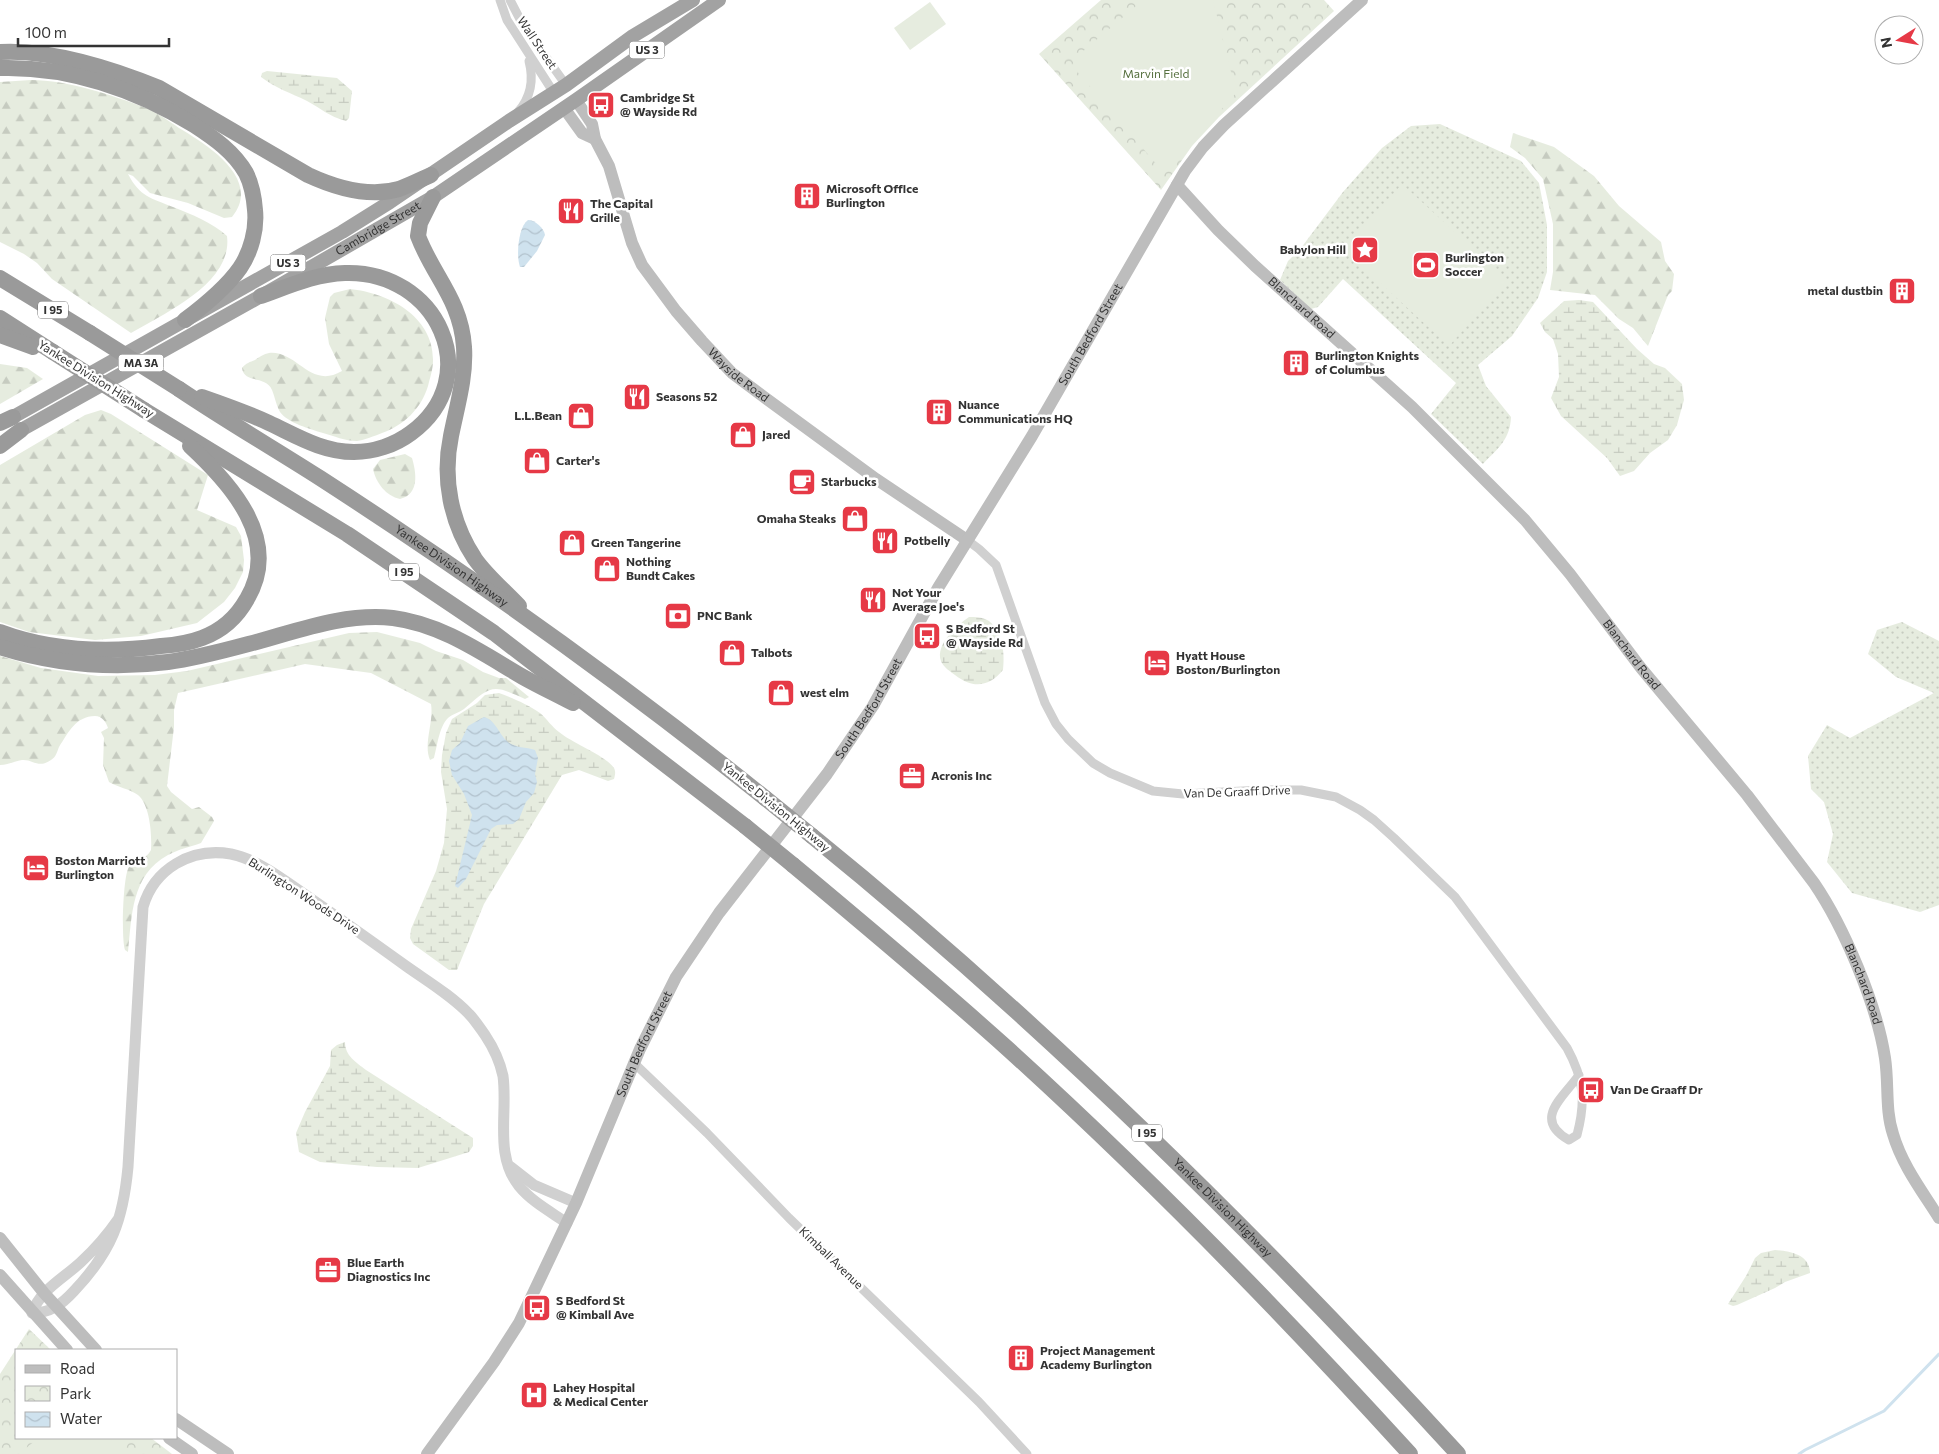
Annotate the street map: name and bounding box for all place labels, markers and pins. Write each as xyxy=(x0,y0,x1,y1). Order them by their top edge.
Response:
bus stop icon: Cambridge St @ Wayside Rd xyxy=(586,90,616,120)
place label: Cambridge St @ Wayside Rd xyxy=(620,90,697,118)
building icon: Microsoft Office Burlington xyxy=(792,181,822,211)
place label: Microsoft Office Burlington xyxy=(826,181,918,209)
restaurant icon: The Capital Grille xyxy=(556,196,586,226)
place label: The Capital Grille xyxy=(590,196,653,224)
place icon: Babylon Hill xyxy=(1350,235,1380,265)
place label: Babylon Hill xyxy=(1280,242,1346,256)
sports icon: Burlington Soccer xyxy=(1411,250,1441,280)
place label: Burlington Soccer xyxy=(1445,250,1504,278)
building icon: metal dustbin xyxy=(1887,276,1917,306)
place label: metal dustbin xyxy=(1807,283,1883,297)
building icon: Burlington Knights of Columbus xyxy=(1281,348,1311,378)
place label: Burlington Knights of Columbus xyxy=(1315,348,1420,376)
restaurant icon: Seasons 52 xyxy=(622,382,652,412)
place label: Seasons 52 xyxy=(656,389,717,403)
building icon: Nuance Communications HQ xyxy=(924,397,954,427)
place label: Nuance Communications HQ xyxy=(958,397,1073,425)
shop icon: L.L.Bean xyxy=(566,401,596,431)
place label: L.L.Bean xyxy=(514,408,562,422)
shop icon: Jared xyxy=(728,420,758,450)
place label: Jared xyxy=(762,427,790,442)
shop icon: Carter's xyxy=(522,446,552,476)
place label: Carter's xyxy=(556,453,600,467)
cafe icon: Starbucks xyxy=(787,467,817,497)
place label: Starbucks xyxy=(821,474,877,488)
shop icon: Omaha Steaks xyxy=(840,504,870,534)
place label: Omaha Steaks xyxy=(757,511,836,525)
restaurant icon: Potbelly xyxy=(870,526,900,556)
shop icon: Green Tangerine xyxy=(557,528,587,558)
place label: Potbelly xyxy=(904,533,951,547)
place label: Green Tangerine xyxy=(591,535,681,549)
shop icon: Nothing Bundt Cakes xyxy=(592,554,622,584)
place label: Nothing Bundt Cakes xyxy=(626,554,696,582)
restaurant icon: Not Your Average Joe's xyxy=(858,585,888,615)
place label: Not Your Average Joe's xyxy=(892,585,965,614)
bank icon: PNC Bank xyxy=(663,601,693,631)
place label: PNC Bank xyxy=(697,608,752,622)
bus stop icon: S Bedford St @ Wayside Rd xyxy=(912,621,942,651)
place label: S Bedford St @ Wayside Rd xyxy=(946,621,1023,649)
shop icon: Talbots xyxy=(717,638,747,668)
place label: Talbots xyxy=(751,645,793,659)
hotel icon: Hyatt House Boston/Burlington xyxy=(1142,648,1172,678)
place label: Hyatt House Boston/Burlington xyxy=(1176,648,1280,676)
shop icon: west elm xyxy=(766,678,796,708)
place label: west elm xyxy=(800,685,849,699)
office icon: Acronis Inc xyxy=(897,761,927,791)
place label: Acronis Inc xyxy=(931,768,992,782)
hotel icon: Boston Marriott Burlington xyxy=(21,853,51,883)
place label: Boston Marriott Burlington xyxy=(55,853,145,881)
bus stop icon: Van De Graaff Dr xyxy=(1576,1075,1606,1105)
place label: Van De Graaff Dr xyxy=(1610,1082,1703,1096)
office icon: Blue Earth Diagnostics Inc xyxy=(313,1255,343,1285)
place label: Blue Earth Diagnostics Inc xyxy=(347,1255,430,1283)
bus stop icon: S Bedford St @ Kimball Ave xyxy=(522,1293,552,1323)
place label: S Bedford St @ Kimball Ave xyxy=(556,1293,634,1321)
building icon: Project Management Academy Burlington xyxy=(1006,1343,1036,1373)
place label: Project Management Academy Burlington xyxy=(1040,1343,1155,1371)
hospital icon: Lahey Hospital & Medical Center xyxy=(519,1380,549,1410)
place label: Lahey Hospital & Medical Center xyxy=(553,1380,648,1408)

